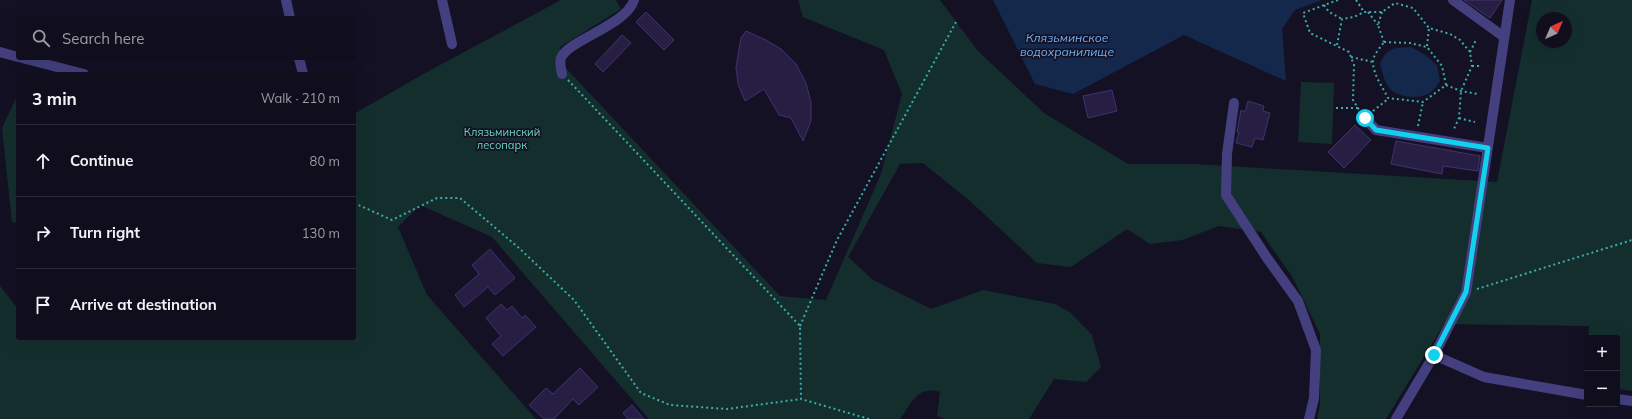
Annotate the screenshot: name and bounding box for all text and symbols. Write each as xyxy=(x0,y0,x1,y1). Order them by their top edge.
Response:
north arrow xyxy=(1536,12,1572,48)
search box xyxy=(16,16,356,60)
icon: search xyxy=(30,27,52,49)
text: Search here xyxy=(62,29,144,48)
water label: Клязьминское водохранилище xyxy=(1020,30,1114,59)
text: 3 min xyxy=(32,88,77,109)
text: Walk · 210 m xyxy=(261,90,340,106)
route start xyxy=(1356,109,1374,127)
park label: Клязьминский лесопарк xyxy=(464,125,540,152)
icon: ahead xyxy=(32,150,54,172)
text: Continue xyxy=(70,151,133,170)
text: 80 m xyxy=(310,153,340,169)
icon: right xyxy=(32,222,54,244)
text: Turn right xyxy=(70,223,140,242)
text: 130 m xyxy=(302,225,340,241)
icon: arrive xyxy=(32,294,54,316)
text: Arrive at destination xyxy=(70,295,217,314)
map controls xyxy=(1584,335,1620,407)
button: + xyxy=(1584,335,1620,371)
route end xyxy=(1425,346,1443,364)
button: − xyxy=(1584,371,1620,407)

